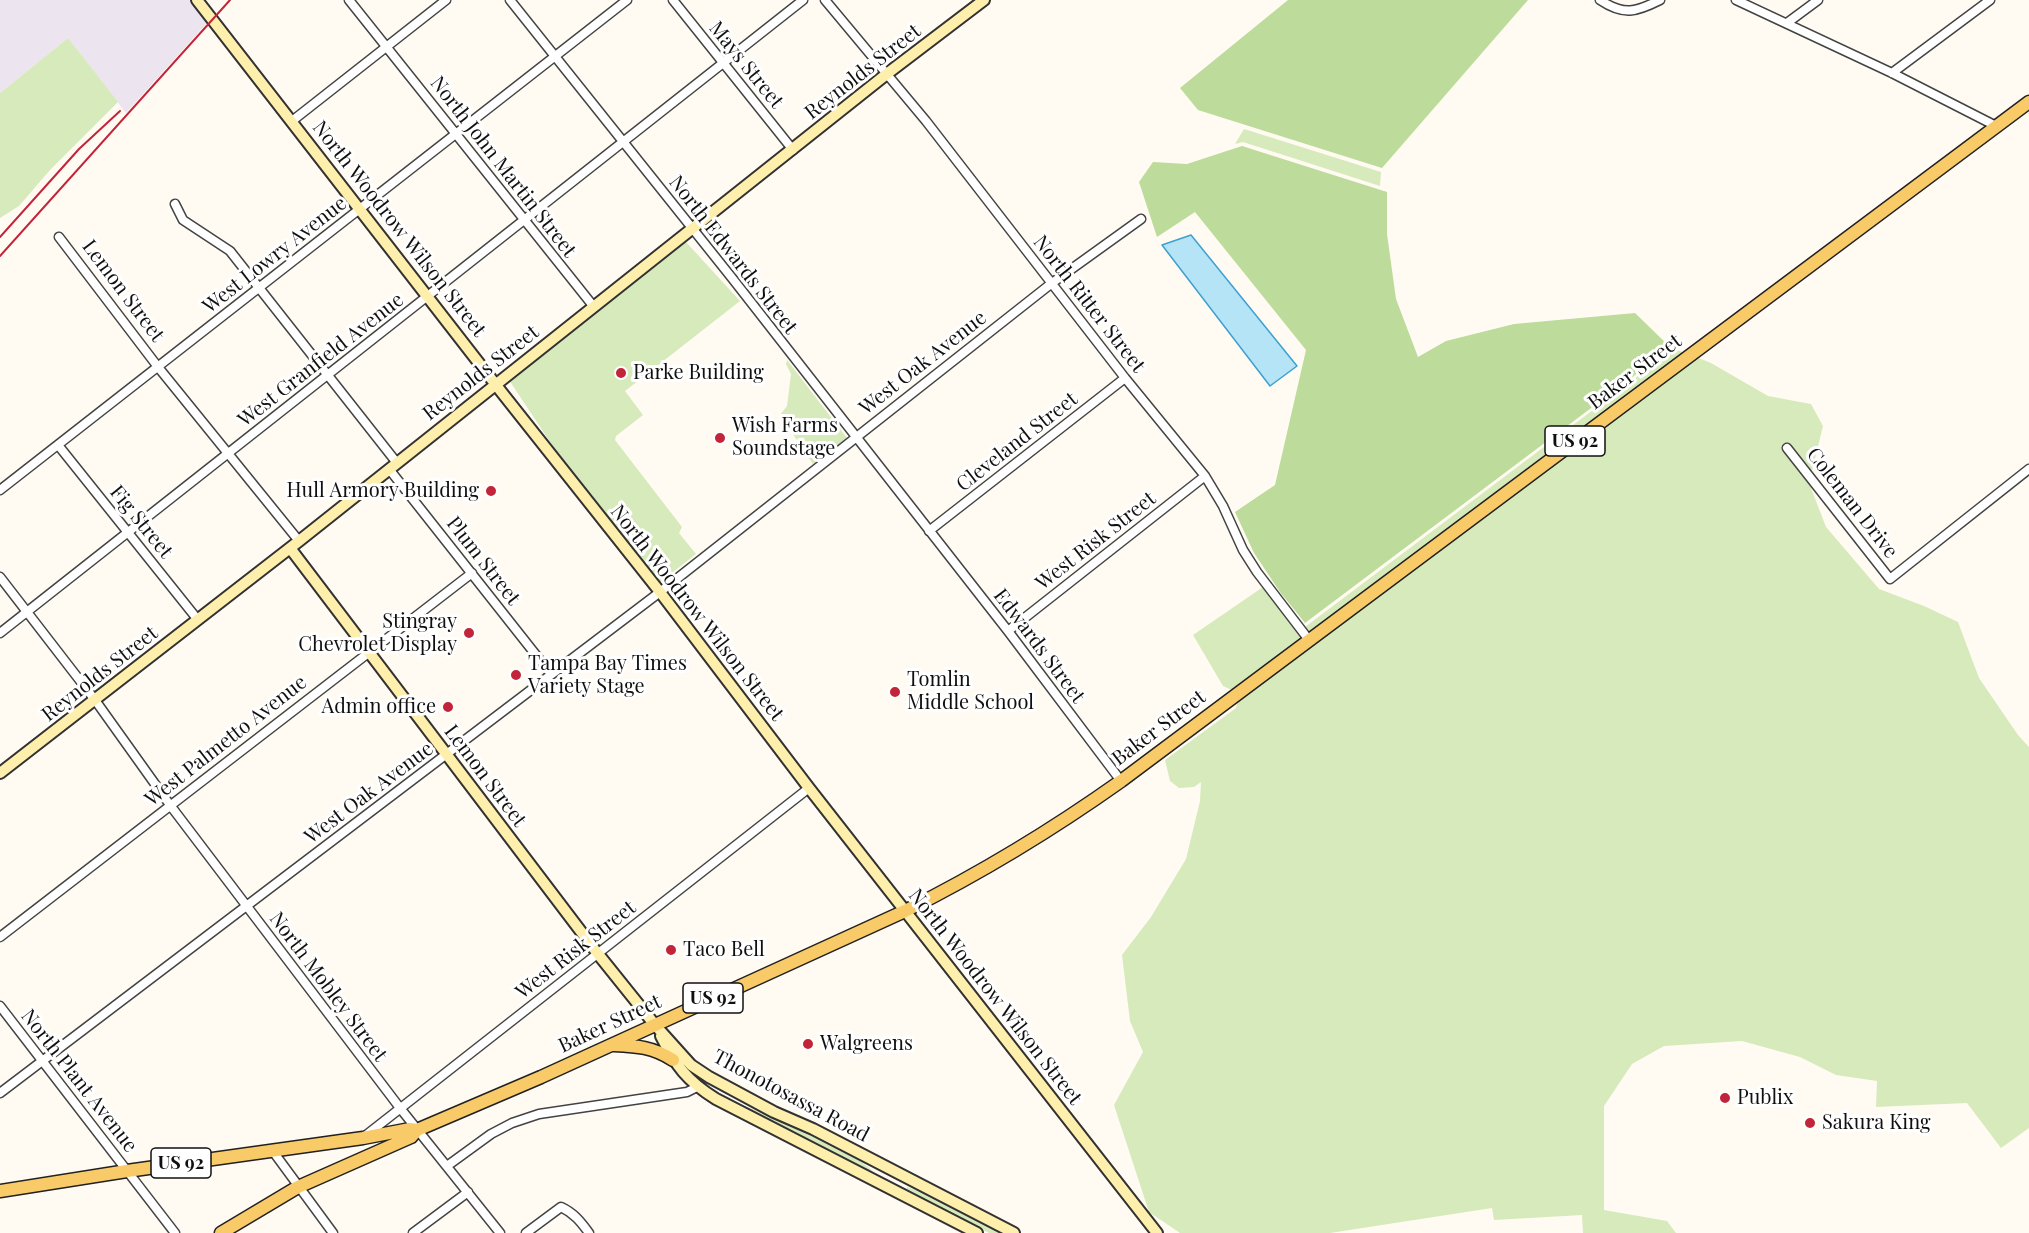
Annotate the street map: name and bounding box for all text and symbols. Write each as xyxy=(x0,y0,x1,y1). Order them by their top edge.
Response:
street label: Mays Street xyxy=(704,17,788,113)
street label: Reynolds Street xyxy=(800,19,926,125)
street label: North John Martin Street xyxy=(425,72,581,262)
street label: North Woodrow Wilson Street xyxy=(307,116,491,342)
street label: North Edwards Street xyxy=(664,171,802,339)
street label: West Lowry Avenue xyxy=(198,191,352,319)
street label: North Ritter Street xyxy=(1028,231,1150,377)
street label: Lemon Street xyxy=(77,235,169,347)
street label: West Granfield Avenue xyxy=(233,288,409,432)
street label: West Oak Avenue xyxy=(855,306,991,420)
street label: Reynolds Street xyxy=(418,320,544,426)
street label: Baker Street xyxy=(1584,329,1686,415)
place label: Parke Building xyxy=(633,361,764,385)
marker: Parke Building xyxy=(614,366,628,380)
street label: Cleveland Street xyxy=(952,387,1082,497)
place label: Wish Farms Soundstage xyxy=(732,414,838,461)
road number: US 92 xyxy=(1545,426,1605,456)
marker: Wish Farms Soundstage xyxy=(713,431,727,445)
street label: Coleman Drive xyxy=(1801,443,1903,563)
place label: Hull Armory Building xyxy=(287,479,479,503)
street label: Fig Street xyxy=(104,481,178,563)
marker: Hull Armory Building xyxy=(484,484,498,498)
street label: West Risk Street xyxy=(1031,487,1161,595)
street label: North Woodrow Wilson Street xyxy=(605,500,789,726)
street label: Plum Street xyxy=(441,512,525,610)
street label: Edwards Street xyxy=(988,584,1090,708)
place label: Stingray Chevrolet Display xyxy=(298,610,457,657)
street label: Reynolds Street xyxy=(37,621,163,727)
marker: Stingray Chevrolet Display xyxy=(462,626,476,640)
place label: Tampa Bay Times Variety Stage xyxy=(528,652,687,699)
marker: Tampa Bay Times Variety Stage xyxy=(509,668,523,682)
place label: Tomlin Middle School xyxy=(907,668,1034,715)
street label: West Palmetto Avenue xyxy=(140,671,312,811)
marker: Tomlin Middle School xyxy=(888,685,902,699)
street label: Baker Street xyxy=(1108,685,1210,771)
place label: Admin office xyxy=(322,695,436,719)
marker: Admin office xyxy=(441,700,455,714)
street label: Lemon Street xyxy=(439,720,531,832)
street label: West Oak Avenue xyxy=(300,737,438,849)
street label: North Woodrow Wilson Street xyxy=(903,884,1087,1110)
street label: West Risk Street xyxy=(511,896,641,1004)
street label: North Mobley Street xyxy=(264,908,392,1066)
place label: Taco Bell xyxy=(683,938,765,962)
marker: Taco Bell xyxy=(664,943,678,957)
road number: US 92 xyxy=(683,983,743,1013)
street label: Baker Street xyxy=(555,990,665,1058)
street label: North Plant Avenue xyxy=(16,1005,142,1157)
place label: Walgreens xyxy=(820,1032,913,1056)
marker: Walgreens xyxy=(801,1037,815,1051)
street label: Thonotosassa Road xyxy=(709,1045,873,1147)
place label: Publix xyxy=(1737,1086,1793,1110)
marker: Publix xyxy=(1718,1091,1732,1105)
place label: Sakura King xyxy=(1822,1111,1930,1135)
marker: Sakura King xyxy=(1803,1116,1817,1130)
road number: US 92 xyxy=(151,1148,211,1178)

